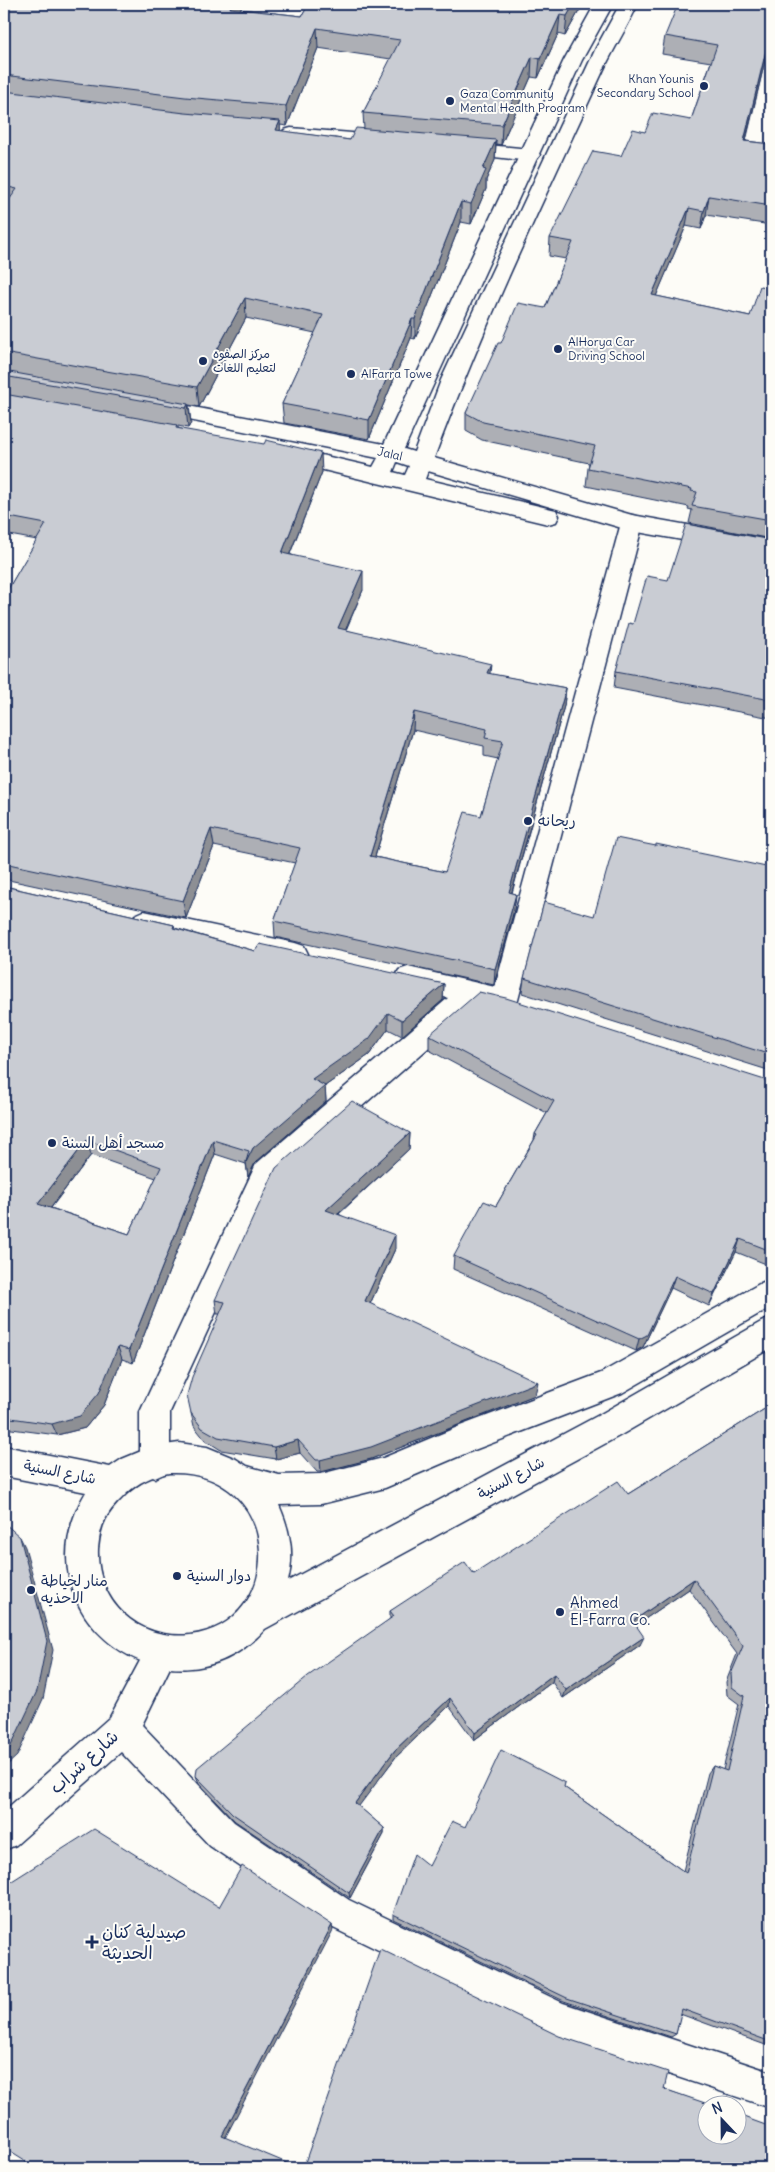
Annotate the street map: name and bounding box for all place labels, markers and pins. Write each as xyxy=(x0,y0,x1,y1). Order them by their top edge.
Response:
place label: Khan Younis Secondary School xyxy=(597,71,694,100)
marker: Khan Younis Secondary School xyxy=(698,80,710,92)
place label: Gaza Community Mental Health Program xyxy=(460,86,586,115)
marker: Gaza Community Mental Health Program xyxy=(444,95,456,107)
place label: AlHorya Car Driving School xyxy=(568,334,645,363)
marker: AlHorya Car Driving School xyxy=(552,343,564,355)
place label: مركز الصفوه لتعليم اللغات xyxy=(213,346,276,377)
marker: مركز الصفوه لتعليم اللغات xyxy=(197,355,209,367)
place label: AlFarra Towe xyxy=(361,366,432,381)
marker: AlFarra Towe xyxy=(345,368,357,380)
place label: ريحانه xyxy=(538,811,576,830)
marker: ريحانه xyxy=(522,815,534,827)
place label: مسجد أهل السنة xyxy=(62,1133,165,1152)
marker: مسجد أهل السنة xyxy=(46,1137,58,1149)
place label: دوار السنية xyxy=(187,1566,251,1585)
marker: دوار السنية xyxy=(171,1570,183,1582)
place label: منار لخياطة الاحذيه xyxy=(41,1571,108,1607)
marker: منار لخياطة الاحذيه xyxy=(25,1584,37,1596)
place label: Ahmed El-Farra Co. xyxy=(570,1593,650,1629)
marker: Ahmed El-Farra Co. xyxy=(554,1606,566,1618)
place label: صيدلية كنان الحديثة xyxy=(102,1920,186,1964)
marker: صيدلية كنان الحديثة xyxy=(86,1936,98,1948)

